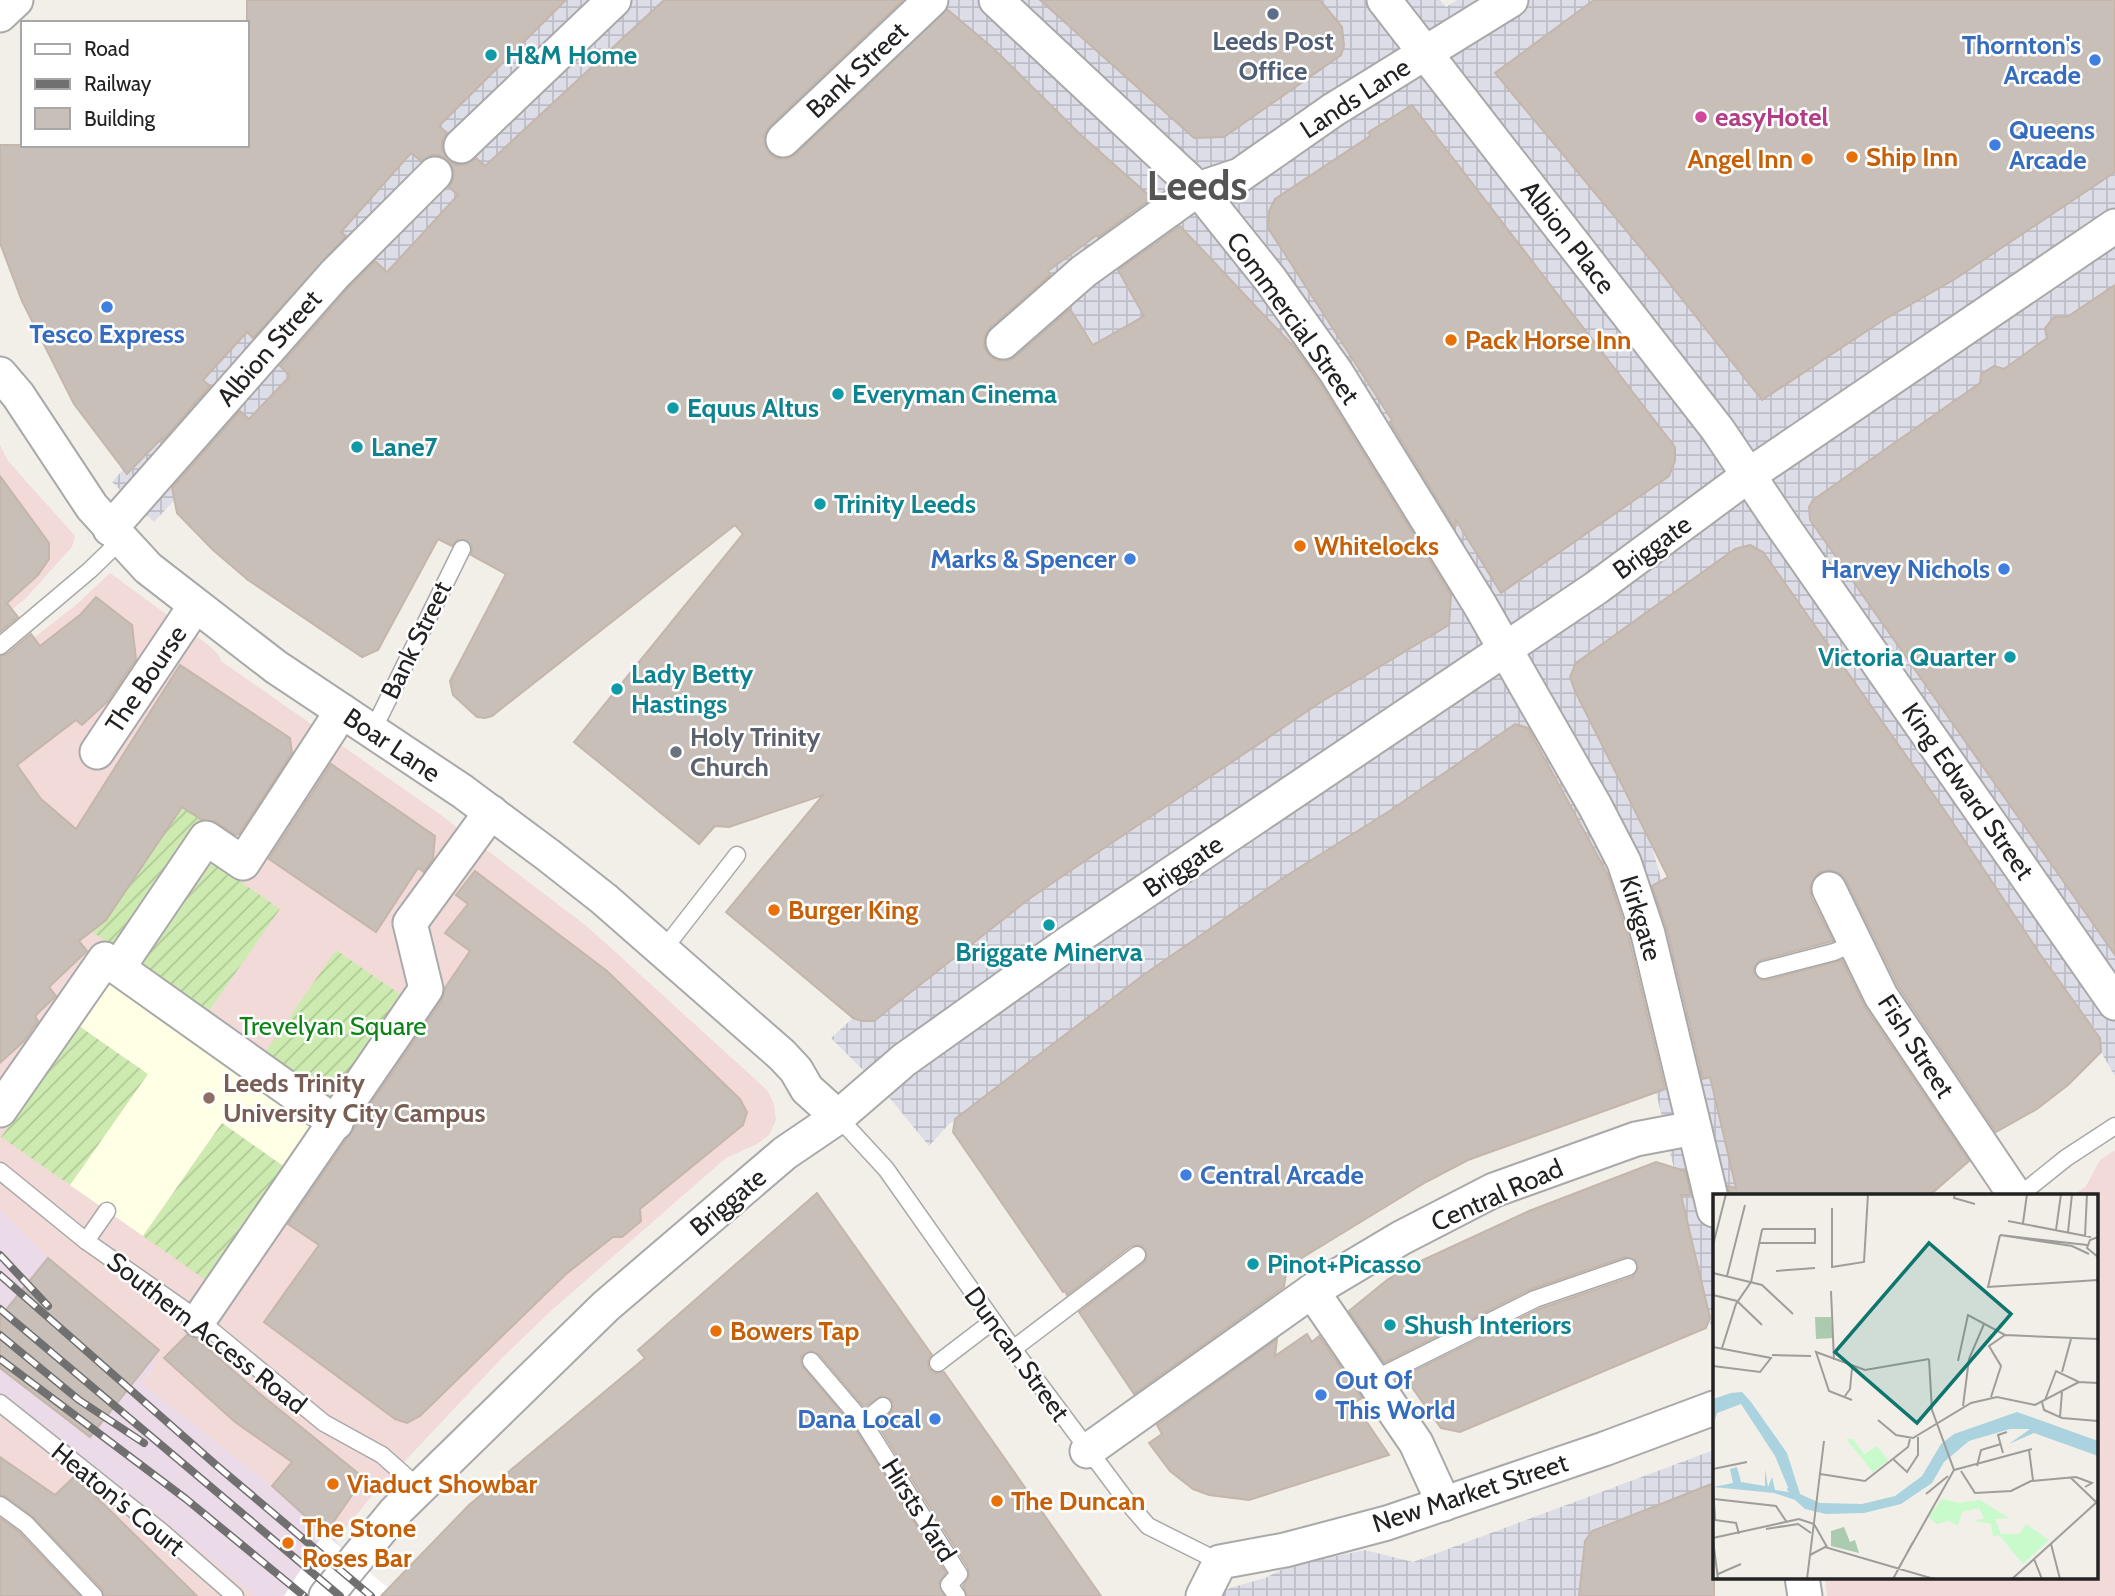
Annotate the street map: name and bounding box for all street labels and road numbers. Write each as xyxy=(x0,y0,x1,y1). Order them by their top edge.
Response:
street label: Bank Street xyxy=(800,15,914,125)
street label: Lands Lane xyxy=(1294,51,1416,145)
street label: Albion Place xyxy=(1514,174,1622,300)
street label: Commercial Street xyxy=(1220,226,1366,411)
street label: Albion Street xyxy=(210,283,328,413)
street label: Briggate xyxy=(1607,508,1697,586)
street label: Bank Street xyxy=(374,576,458,704)
street label: The Bourse xyxy=(98,619,194,739)
street label: King Edward Street xyxy=(1895,696,2041,886)
street label: Boar Lane xyxy=(338,701,446,789)
street label: Briggate xyxy=(1137,828,1229,904)
street label: Kirkgate xyxy=(1613,872,1669,964)
street label: Fish Street xyxy=(1871,988,1961,1104)
street label: Central Road xyxy=(1426,1152,1568,1238)
street label: Briggate xyxy=(684,1161,772,1243)
street label: Southern Access Road xyxy=(101,1245,313,1421)
street label: Duncan Street xyxy=(958,1281,1077,1428)
street label: Heaton's Court xyxy=(45,1436,191,1563)
street label: New Market Street xyxy=(1368,1446,1572,1540)
street label: Hirsts Yard xyxy=(875,1452,963,1568)

